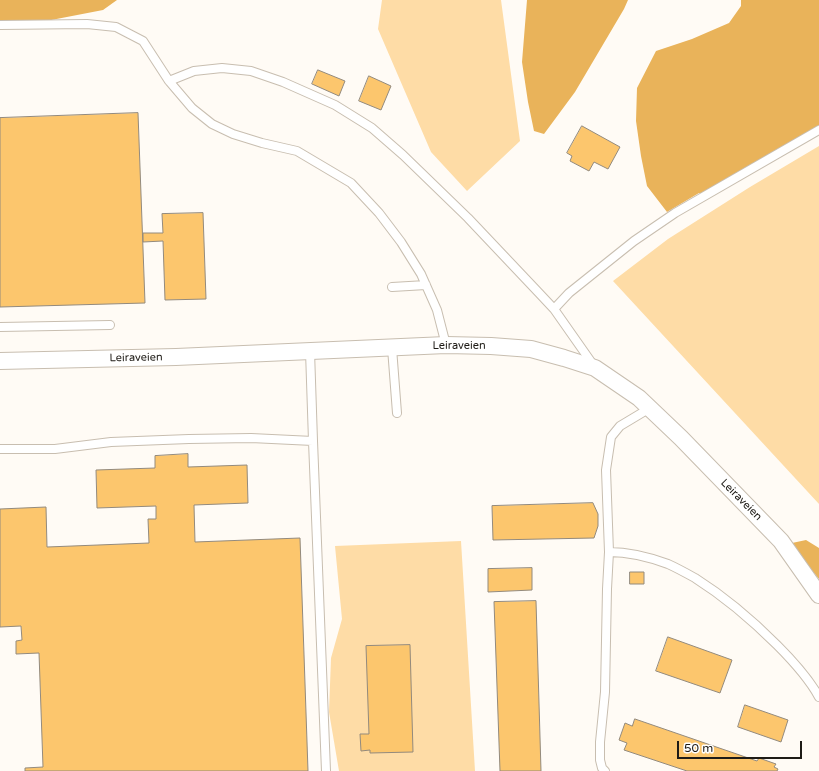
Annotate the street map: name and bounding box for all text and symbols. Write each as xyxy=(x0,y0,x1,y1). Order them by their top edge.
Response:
street label: Leiraveien xyxy=(432,339,486,353)
street label: Leiraveien xyxy=(109,351,163,365)
street label: Leiraveien xyxy=(718,477,764,523)
scale bar xyxy=(679,733,804,759)
text: 50 m xyxy=(684,741,713,755)

